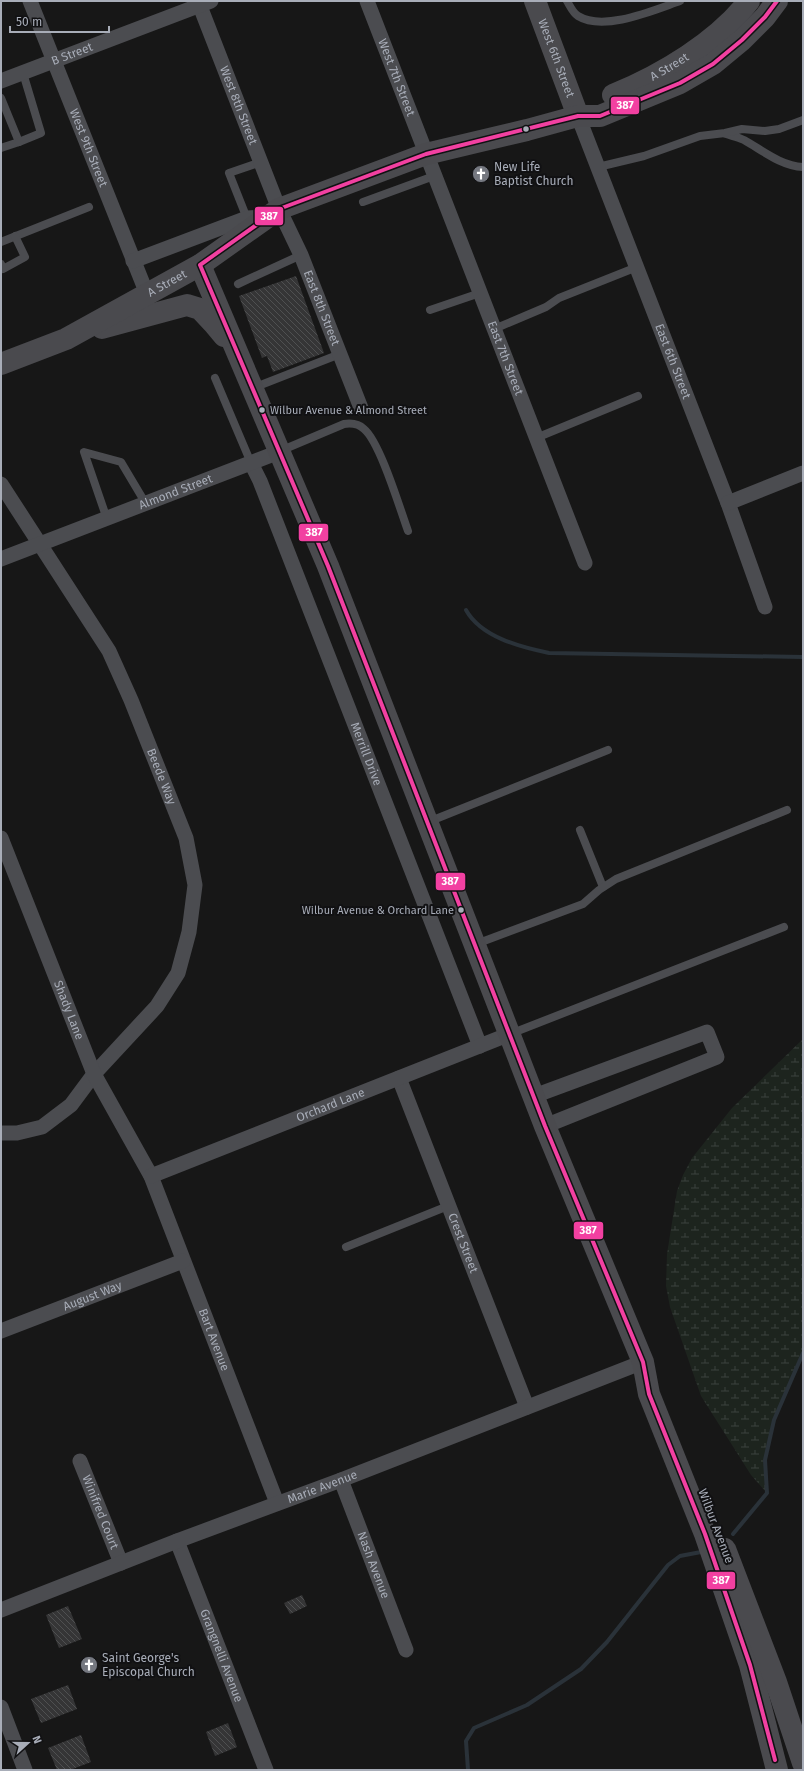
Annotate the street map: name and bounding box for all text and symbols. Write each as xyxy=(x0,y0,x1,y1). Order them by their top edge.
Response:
scale bar xyxy=(10,8,109,34)
text: 50 m xyxy=(16,15,42,29)
street label: West 6th Street xyxy=(535,17,578,100)
street label: West 7th Street xyxy=(375,37,418,119)
street label: B Street xyxy=(49,39,95,68)
street label: A Street xyxy=(647,50,692,84)
street label: West 8th Street xyxy=(217,64,261,147)
line badge: 387 xyxy=(610,96,640,115)
text: 387 xyxy=(615,99,634,112)
street label: West 9th Street xyxy=(67,107,111,189)
unlabelled marker xyxy=(521,124,531,134)
place label: New Life Baptist Church xyxy=(494,160,573,188)
church icon: New Life Baptist Church xyxy=(471,164,491,184)
line badge: 387 xyxy=(254,206,284,226)
text: 387 xyxy=(259,210,278,223)
street label: A Street xyxy=(145,266,190,300)
street label: East 8th Street xyxy=(301,268,343,348)
street label: East 7th Street xyxy=(485,319,526,398)
street label: East 6th Street xyxy=(652,322,694,401)
place label: Wilbur Avenue & Almond Street xyxy=(270,404,427,417)
marker: Wilbur Avenue & Almond Street xyxy=(257,405,267,415)
street label: Almond Street xyxy=(137,471,215,512)
line badge: 387 xyxy=(298,523,329,542)
text: 387 xyxy=(304,526,323,539)
street label: Merrill Drive xyxy=(348,720,385,788)
street label: Beede Way xyxy=(144,746,179,807)
line badge: 387 xyxy=(435,872,466,891)
text: 387 xyxy=(440,875,459,888)
place label: Wilbur Avenue & Orchard Lane xyxy=(302,904,454,917)
marker: Wilbur Avenue & Orchard Lane xyxy=(456,905,466,915)
street label: Shady Lane xyxy=(51,979,87,1042)
street label: Orchard Lane xyxy=(294,1085,367,1125)
street label: Crest Street xyxy=(445,1211,481,1276)
line badge: 387 xyxy=(573,1221,604,1240)
text: 387 xyxy=(578,1224,597,1237)
street label: August Way xyxy=(61,1278,124,1313)
street label: Bart Avenue xyxy=(196,1307,232,1373)
street label: Marie Avenue xyxy=(285,1467,359,1506)
street label: Winifred Court xyxy=(79,1473,122,1552)
street label: Wilbur Avenue xyxy=(695,1487,737,1565)
street label: Nash Avenue xyxy=(354,1530,393,1600)
line badge: 387 xyxy=(706,1571,736,1590)
text: 387 xyxy=(711,1574,730,1587)
street label: Grangnelli Avenue xyxy=(197,1607,246,1704)
place label: Saint George's Episcopal Church xyxy=(102,1651,195,1679)
church icon: Saint George's Episcopal Church xyxy=(79,1655,99,1675)
north arrow xyxy=(8,1723,48,1763)
text: N xyxy=(29,1734,44,1745)

